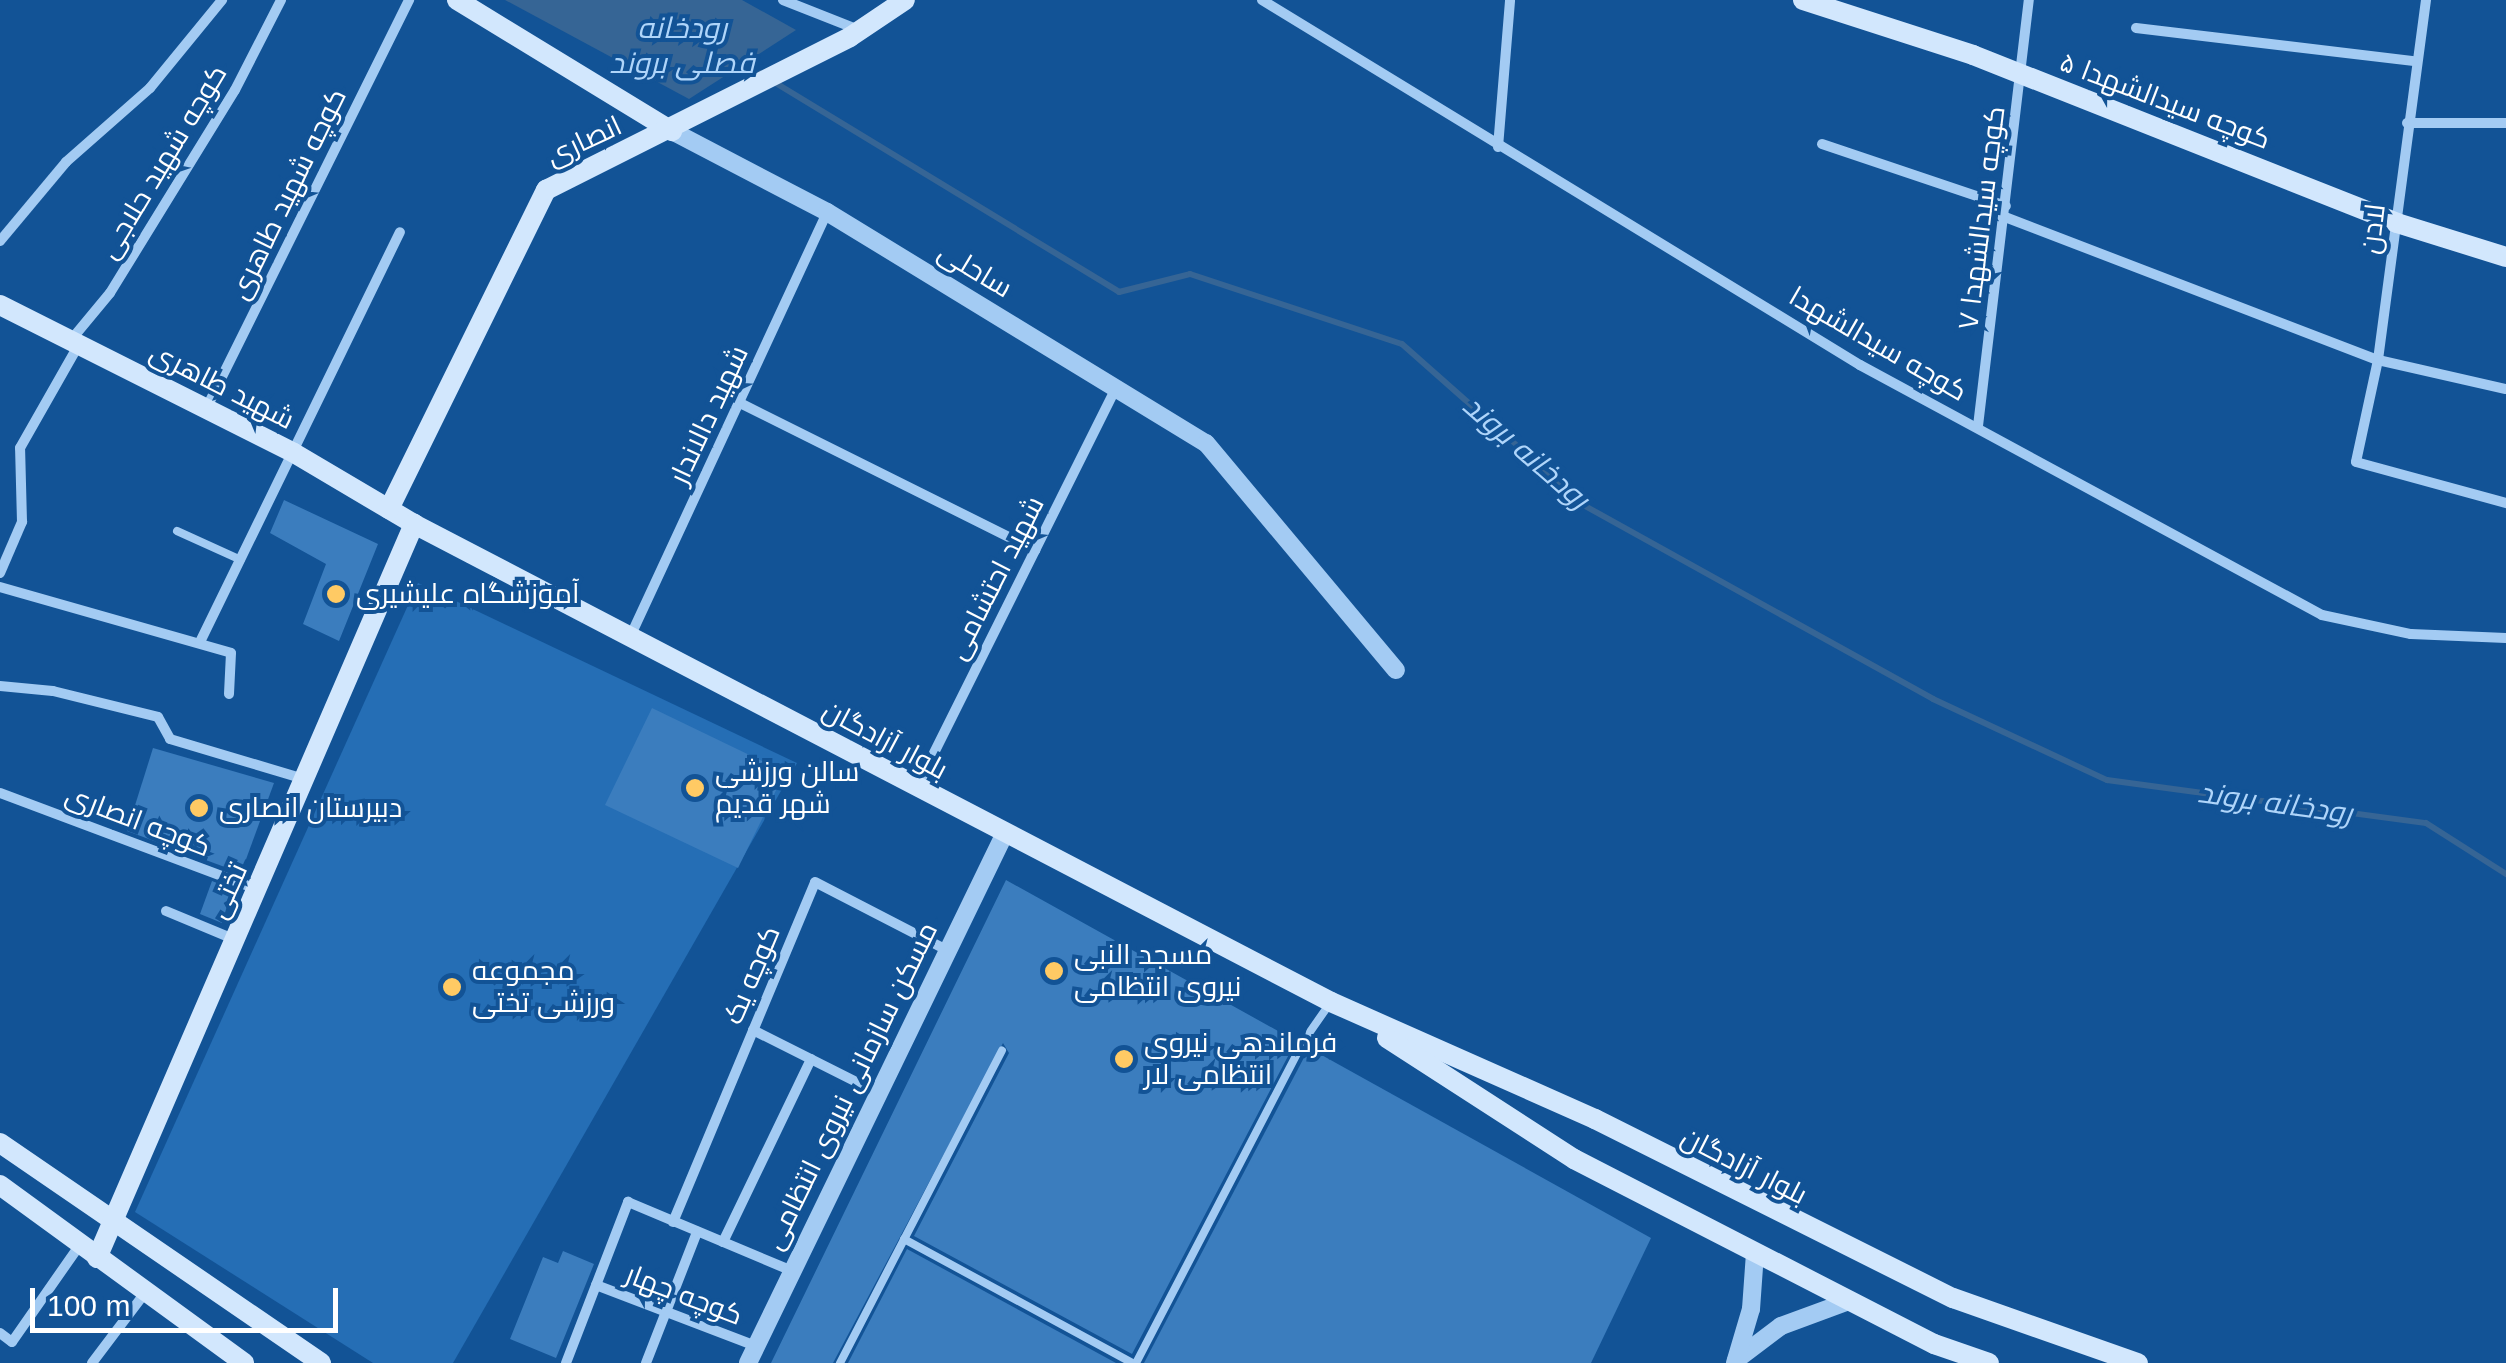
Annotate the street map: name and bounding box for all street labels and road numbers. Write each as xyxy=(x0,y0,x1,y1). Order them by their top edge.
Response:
street label: کوچه سیدالشهدا ۵ xyxy=(2055,45,2275,157)
street label: کوچه شهید حلاجی xyxy=(92,59,234,265)
street label: کوچه شهید طاهری xyxy=(222,83,354,305)
street label: کوچه سیدالشهدا ۷ xyxy=(1952,104,2012,332)
street label: انصاری xyxy=(541,109,627,173)
street label: لادن xyxy=(2353,202,2393,256)
street label: ساحلی xyxy=(932,235,1018,305)
street label: کوچه سیدالشهدا xyxy=(1783,279,1973,409)
street label: شهید طاهری xyxy=(144,335,300,437)
street label: شهید دالاندار xyxy=(662,340,756,490)
street label: شهید احتشامی xyxy=(940,491,1052,665)
street label: بلوار آزادگان xyxy=(817,693,953,787)
street label: کوچه انصاری xyxy=(61,778,215,864)
street label: تختی xyxy=(201,858,255,924)
street label: مسکن سازمانی نیروی انتظامی xyxy=(757,917,945,1255)
street label: کوچه یک xyxy=(716,921,788,1029)
street label: بلوار آزادگان xyxy=(1675,1120,1813,1212)
street label: کوچه چهار xyxy=(621,1257,747,1333)

